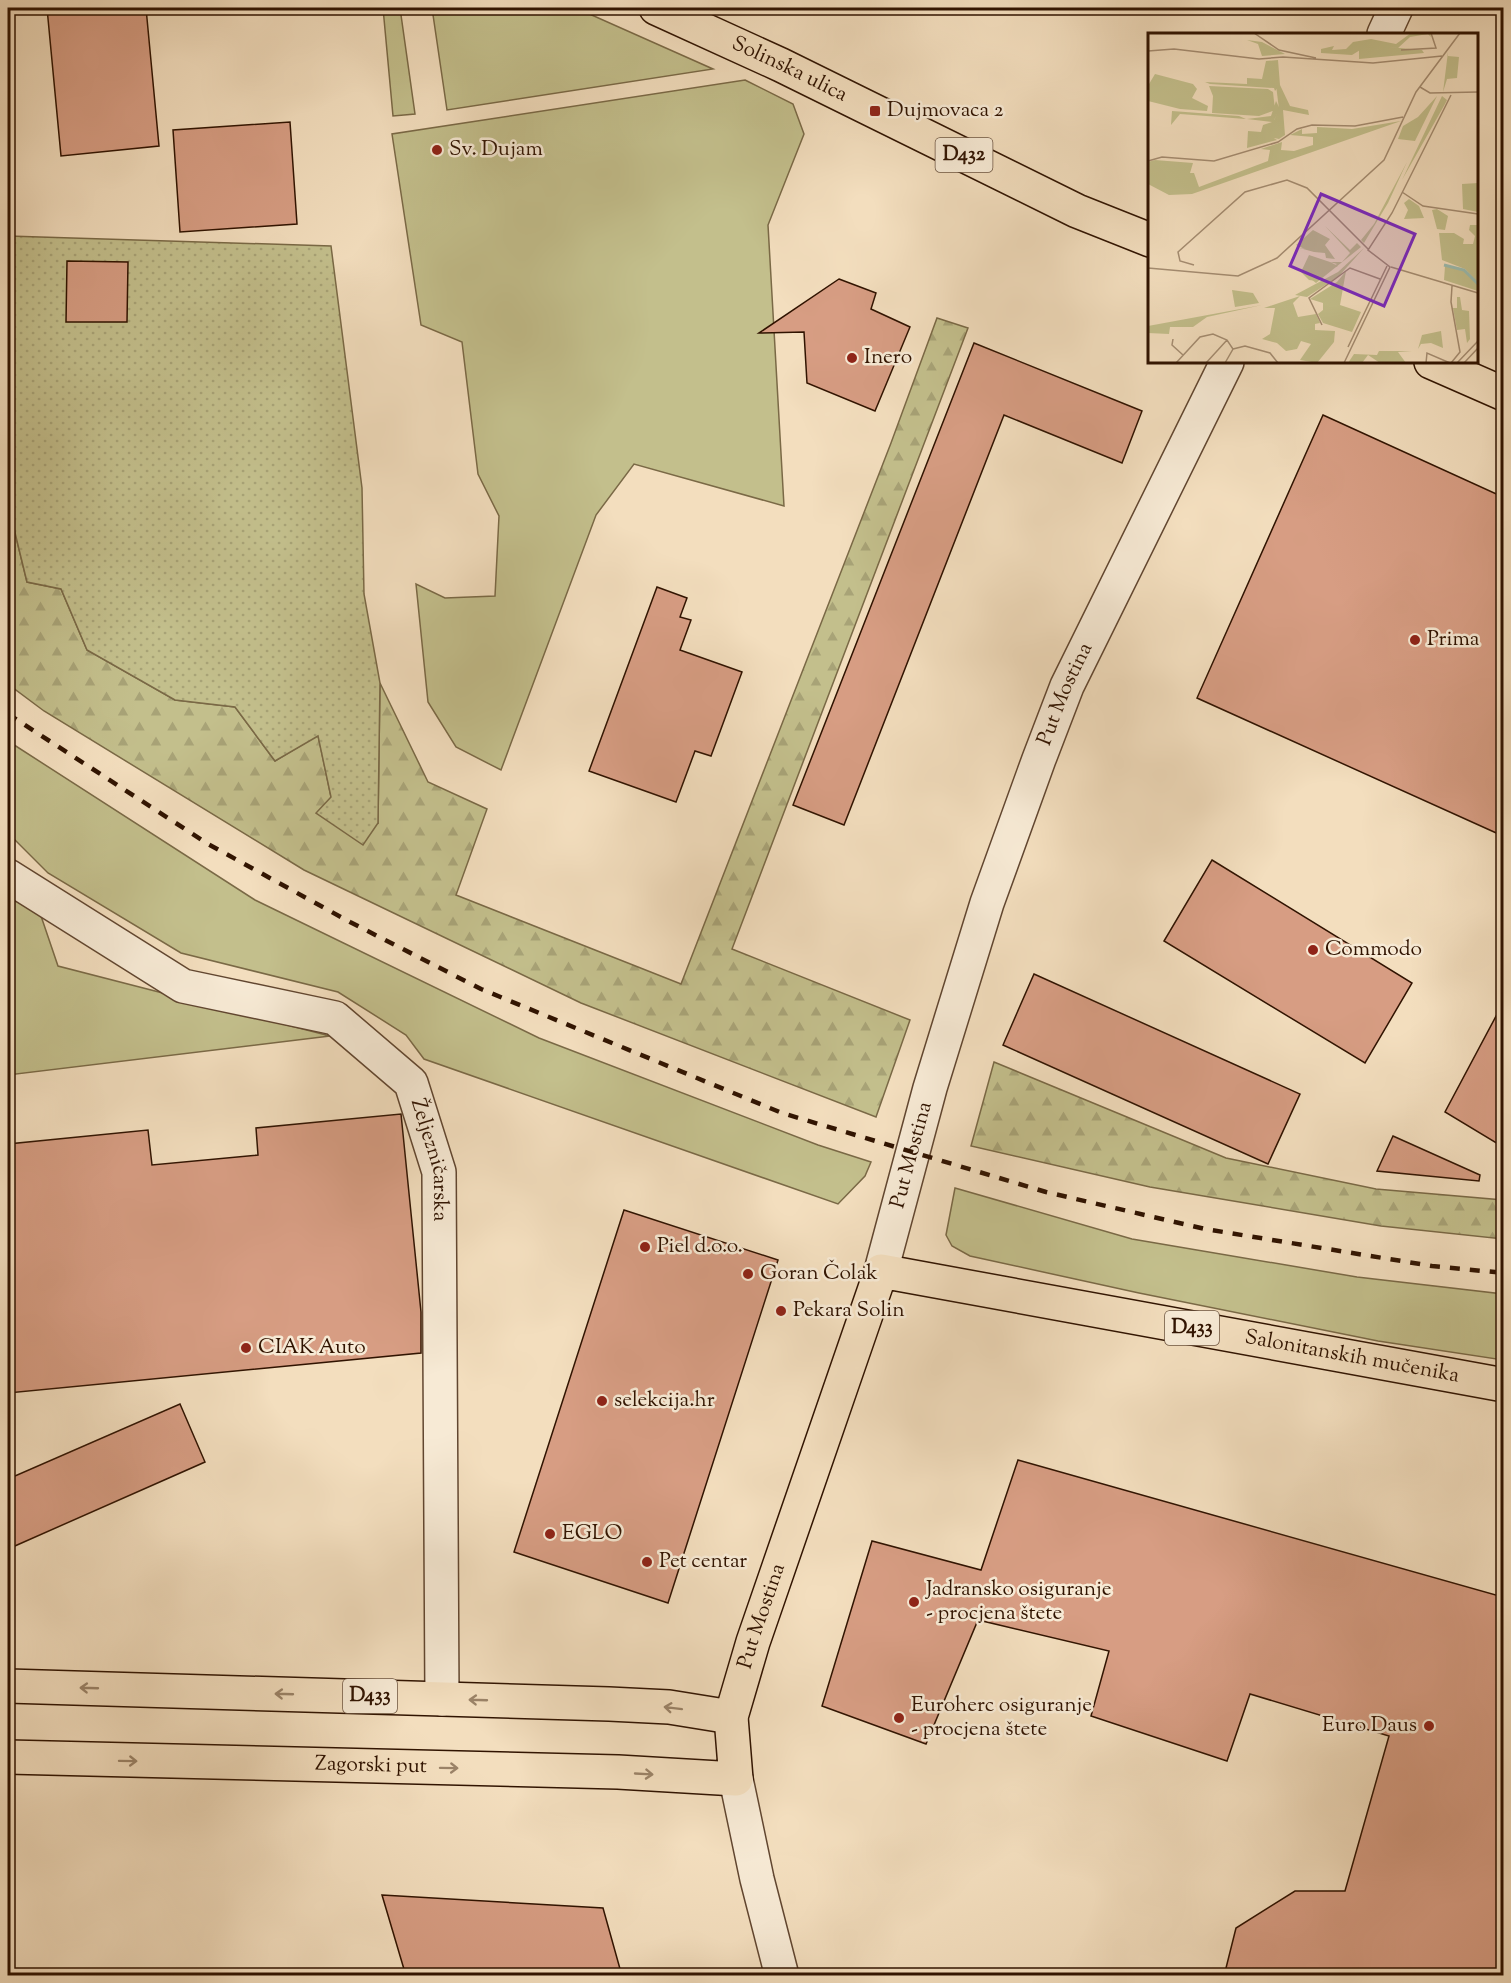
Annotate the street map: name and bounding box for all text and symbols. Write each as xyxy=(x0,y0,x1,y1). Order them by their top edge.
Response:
street label: Solinska ulica xyxy=(727,29,853,111)
inset map xyxy=(1148,33,1478,363)
place label: Dujmovaca 2 xyxy=(887,96,1004,126)
marker: Dujmovaca 2 xyxy=(868,104,882,118)
place label: Sv. Dujam xyxy=(449,135,543,165)
road number: D432 xyxy=(936,138,992,172)
marker: Sv. Dujam xyxy=(430,143,444,157)
place label: Inero xyxy=(864,343,912,373)
marker: Inero xyxy=(845,351,859,365)
place label: Prima xyxy=(1427,625,1480,655)
marker: Prima xyxy=(1408,633,1422,647)
street label: Put Mostina xyxy=(1030,638,1101,750)
place label: Commodo xyxy=(1325,935,1422,965)
marker: Commodo xyxy=(1306,943,1320,957)
street label: Željezničarska xyxy=(402,1095,454,1222)
street label: Put Mostina xyxy=(883,1098,941,1212)
place label: Piel d.o.o. xyxy=(657,1232,743,1262)
marker: Piel d.o.o. xyxy=(638,1240,652,1254)
place label: Goran Čolak xyxy=(760,1259,878,1289)
marker: Goran Čolak xyxy=(741,1267,755,1281)
place label: Pekara Solin xyxy=(793,1296,905,1326)
marker: Pekara Solin xyxy=(774,1304,788,1318)
road number: D433 xyxy=(1165,1311,1219,1345)
street label: Salonitanskih mučenika xyxy=(1242,1323,1462,1392)
place label: CIAK Auto xyxy=(258,1333,366,1363)
marker: CIAK Auto xyxy=(239,1341,253,1355)
place label: selekcija.hr xyxy=(614,1386,715,1416)
marker: selekcija.hr xyxy=(595,1394,609,1408)
place label: EGLO xyxy=(562,1519,622,1549)
marker: EGLO xyxy=(543,1527,557,1541)
place label: Pet centar xyxy=(659,1547,747,1577)
marker: Pet centar xyxy=(640,1555,654,1569)
street label: Put Mostina xyxy=(731,1559,794,1673)
place label: Jadransko osiguranje - procjena štete xyxy=(925,1575,1112,1629)
marker: Jadransko osiguranje - procjena štete xyxy=(907,1595,921,1609)
road number: D433 xyxy=(343,1679,397,1713)
one-way arrow xyxy=(79,1682,99,1694)
one-way arrow xyxy=(274,1688,294,1700)
place label: Euroherc osiguranje - procjena štete xyxy=(911,1691,1092,1745)
one-way arrow xyxy=(469,1694,489,1705)
one-way arrow xyxy=(664,1703,684,1714)
marker: Euroherc osiguranje - procjena štete xyxy=(892,1711,906,1725)
place label: Euro Daus xyxy=(1322,1711,1417,1741)
marker: Euro Daus xyxy=(1422,1719,1436,1733)
street label: Zagorski put xyxy=(315,1750,427,1782)
one-way arrow xyxy=(118,1755,138,1767)
one-way arrow xyxy=(438,1763,458,1774)
one-way arrow xyxy=(633,1768,653,1779)

